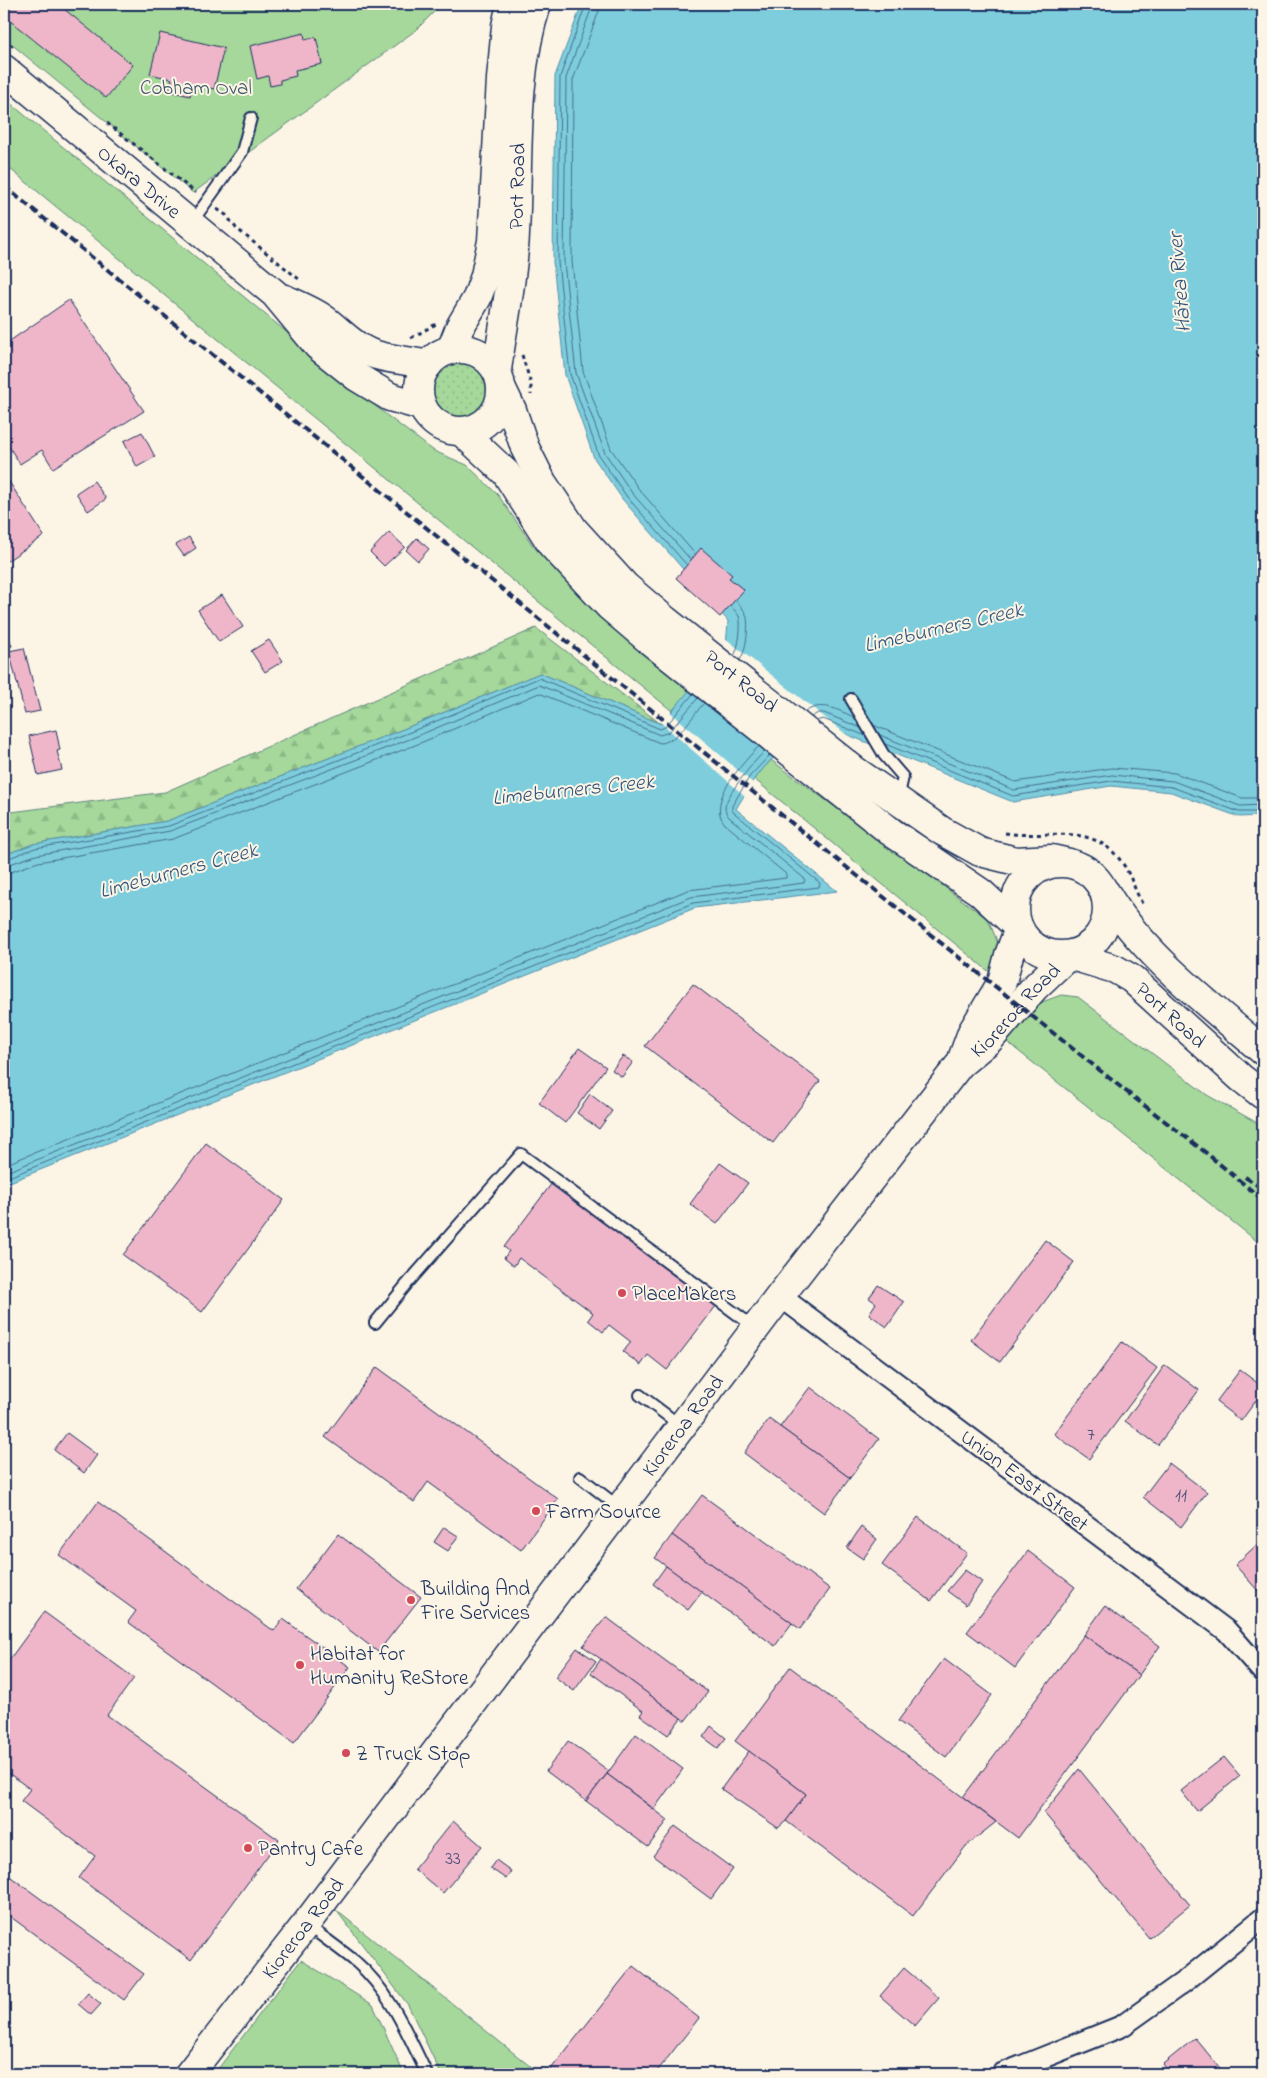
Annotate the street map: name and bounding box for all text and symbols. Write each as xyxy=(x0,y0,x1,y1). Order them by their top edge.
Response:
park label: Cobham Oval xyxy=(140,74,252,104)
street label: Okara Drive xyxy=(90,139,187,227)
street label: Port Road xyxy=(502,143,534,230)
water label: Hātea River xyxy=(1160,228,1201,334)
water label: Limeburners Creek xyxy=(861,595,1028,663)
street label: Port Road xyxy=(697,644,784,721)
water label: Limeburners Creek xyxy=(491,766,657,815)
water label: Limeburners Creek xyxy=(96,835,263,908)
street label: Kioreroa Road xyxy=(965,957,1068,1066)
street label: Port Road xyxy=(1128,976,1212,1056)
place label: PlaceMakers xyxy=(632,1280,736,1310)
marker: PlaceMakers xyxy=(616,1287,628,1299)
street label: Kioreroa Road xyxy=(636,1369,732,1484)
house number: 7 xyxy=(1087,1422,1095,1449)
street label: Union East Street xyxy=(953,1423,1094,1540)
house number: 11 xyxy=(1175,1483,1187,1510)
place label: Farm Source xyxy=(545,1498,661,1528)
marker: Farm Source xyxy=(530,1505,542,1517)
place label: Building And Fire Services xyxy=(420,1575,530,1629)
marker: Building And Fire Services xyxy=(405,1594,417,1606)
place label: Habitat for Humanity ReStore xyxy=(310,1640,469,1696)
marker: Habitat for Humanity ReStore xyxy=(294,1659,306,1671)
place label: Z Truck Stop xyxy=(356,1740,470,1770)
marker: Z Truck Stop xyxy=(340,1747,352,1759)
place label: Pantry Cafe xyxy=(258,1835,364,1867)
marker: Pantry Cafe xyxy=(242,1842,254,1854)
house number: 33 xyxy=(445,1846,461,1873)
street label: Kioreroa Road xyxy=(255,1872,353,1986)

